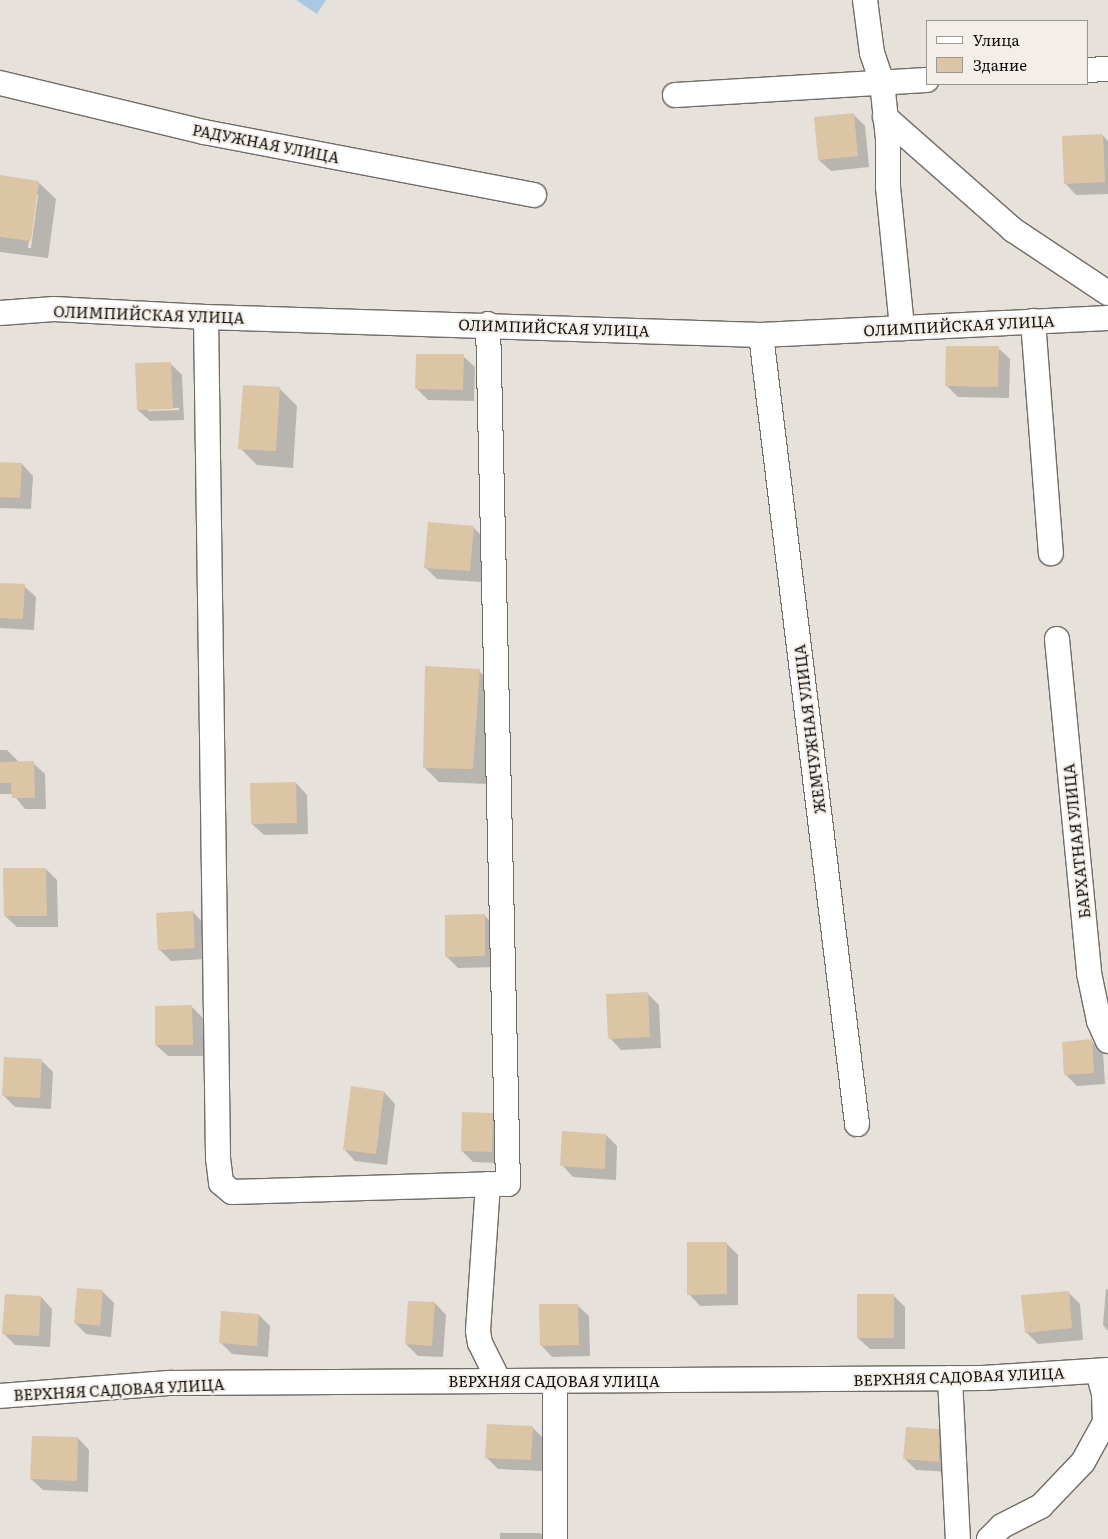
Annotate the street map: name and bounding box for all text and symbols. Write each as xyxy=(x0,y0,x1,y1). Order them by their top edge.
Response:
legend xyxy=(926,20,1088,85)
text: Улица xyxy=(973,28,1020,51)
text: Здание xyxy=(973,53,1027,76)
street label: РАДУЖНАЯ УЛИЦА xyxy=(191,120,341,166)
street label: ОЛИМПИЙСКАЯ УЛИЦА xyxy=(53,302,245,326)
street label: ОЛИМПИЙСКАЯ УЛИЦА xyxy=(863,311,1055,339)
street label: ОЛИМПИЙСКАЯ УЛИЦА xyxy=(458,315,650,339)
street label: ЖЕМЧУЖНАЯ УЛИЦА xyxy=(790,643,828,815)
street label: БАРХАТНАЯ УЛИЦА xyxy=(1059,763,1093,919)
street label: ВЕРХНЯЯ САДОВАЯ УЛИЦА xyxy=(853,1363,1065,1389)
street label: ВЕРХНЯЯ САДОВАЯ УЛИЦА xyxy=(448,1372,660,1390)
street label: ВЕРХНЯЯ САДОВАЯ УЛИЦА xyxy=(13,1374,225,1404)

